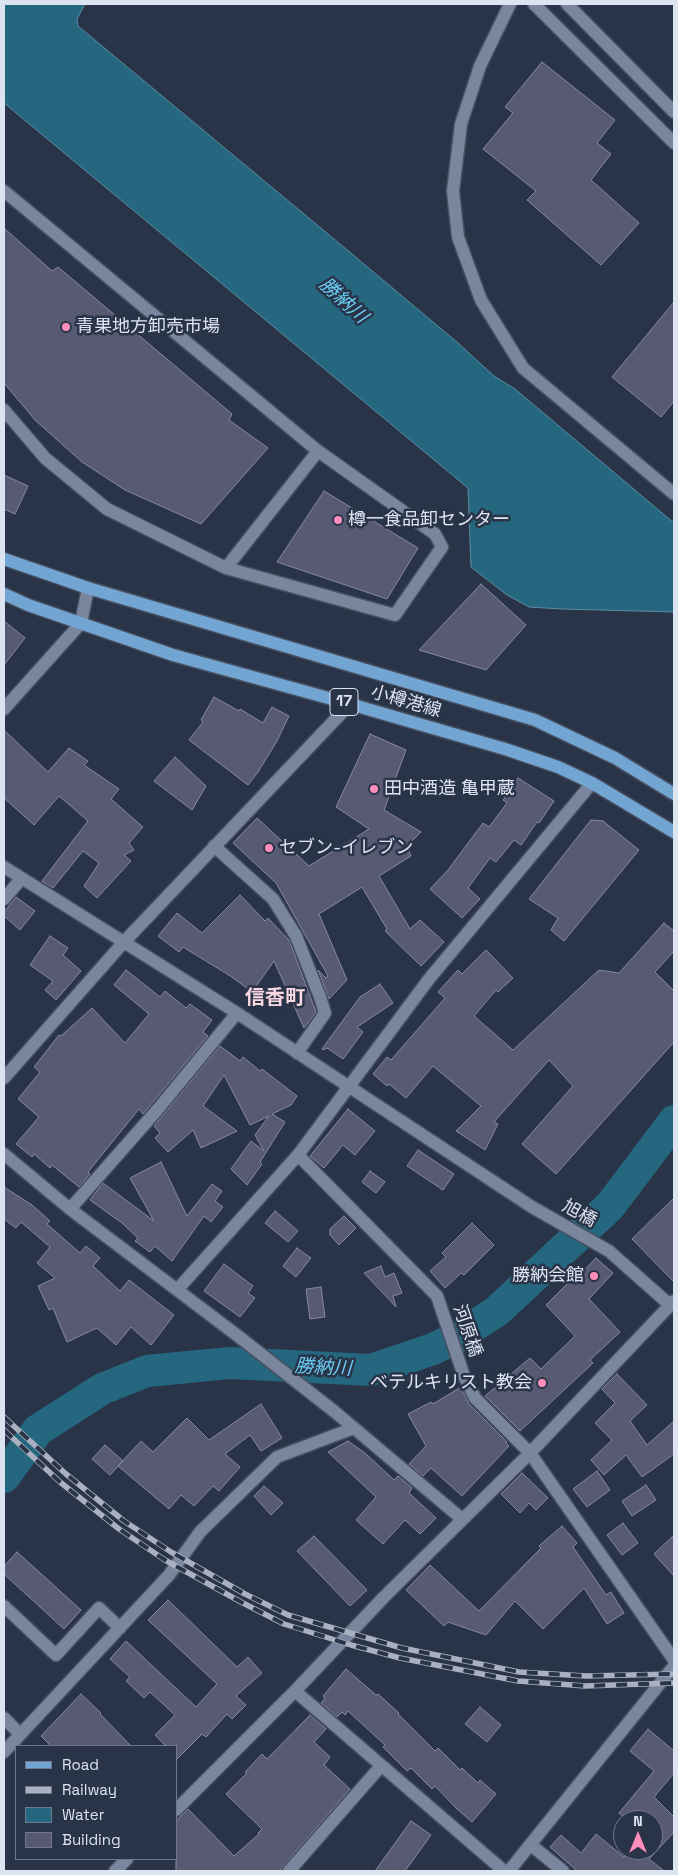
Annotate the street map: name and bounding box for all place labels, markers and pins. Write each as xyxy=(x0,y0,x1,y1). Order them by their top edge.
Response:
place label: 青果地方卸売市場 xyxy=(76,316,220,338)
marker: 青果地方卸売市場 xyxy=(60,321,72,333)
place label: 樽一食品卸センター xyxy=(348,509,510,531)
marker: 樽一食品卸センター xyxy=(332,514,344,526)
place label: 田中酒造 亀甲蔵 xyxy=(384,778,515,800)
marker: 田中酒造 亀甲蔵 xyxy=(368,783,380,795)
place label: セブン-イレブン xyxy=(279,837,413,859)
marker: セブン-イレブン xyxy=(263,842,275,854)
place label: 勝納会館 xyxy=(512,1265,584,1287)
marker: 勝納会館 xyxy=(588,1270,600,1282)
place label: べテルキリスト教会 xyxy=(370,1372,532,1394)
marker: べテルキリスト教会 xyxy=(536,1377,548,1389)

